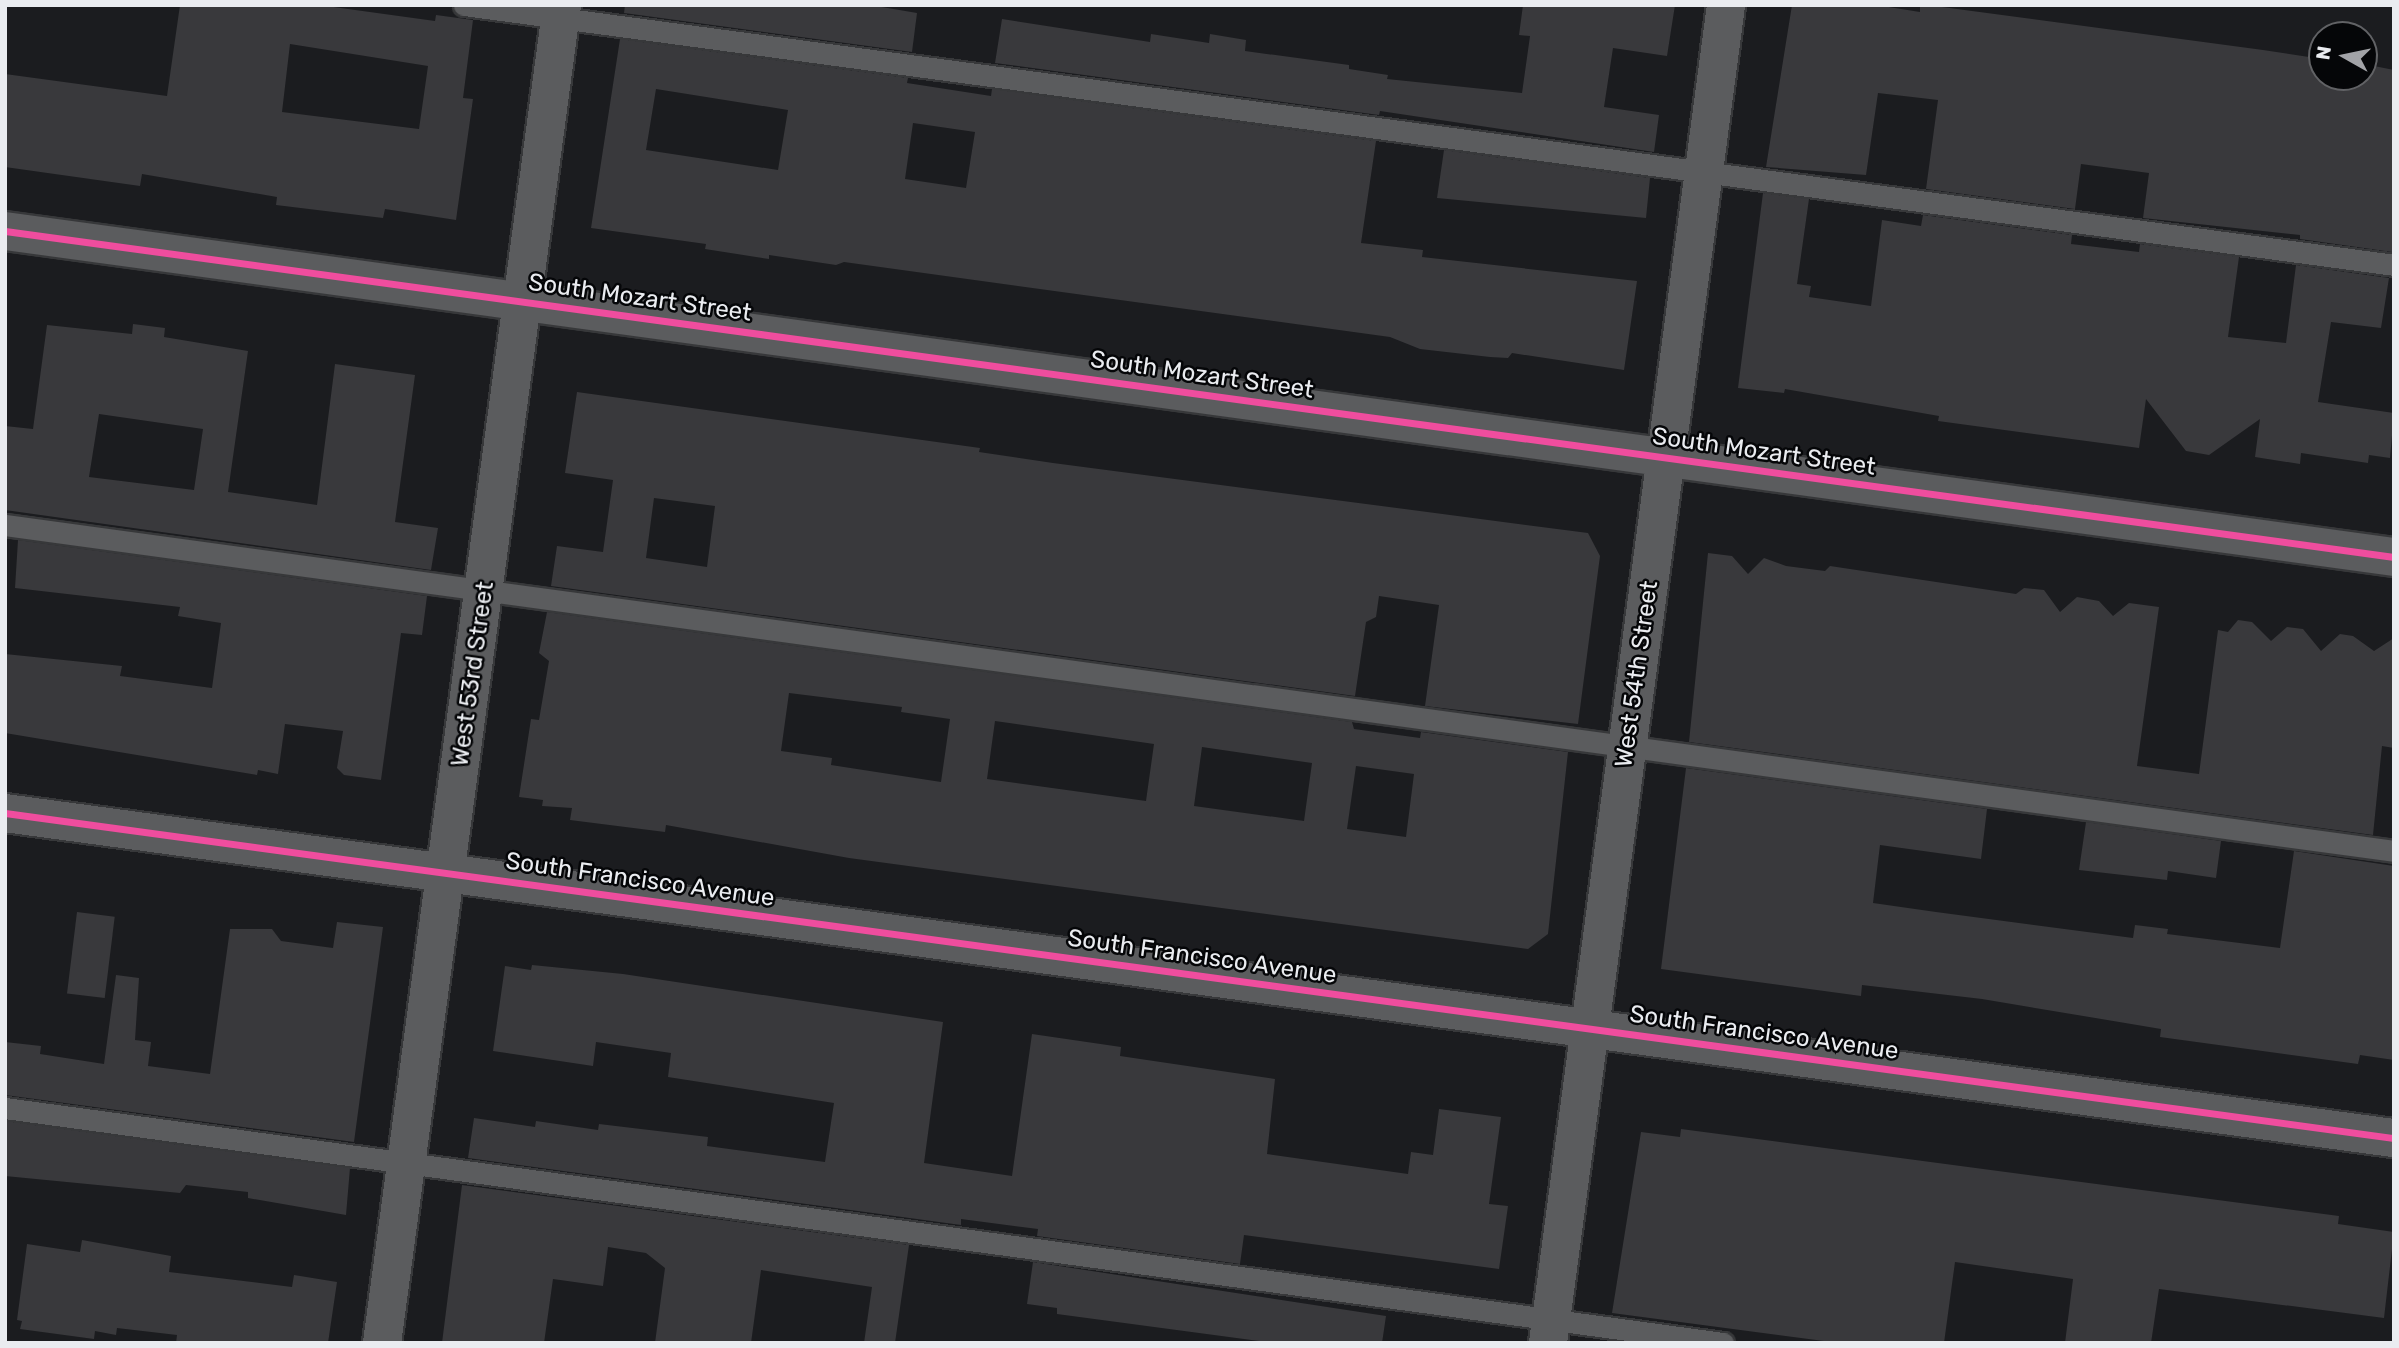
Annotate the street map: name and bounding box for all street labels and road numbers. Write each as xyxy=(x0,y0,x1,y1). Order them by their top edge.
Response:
street label: South Mozart Street xyxy=(527,268,753,328)
street label: South Mozart Street xyxy=(1089,345,1315,405)
street label: South Mozart Street xyxy=(1651,422,1877,482)
street label: West 54th Street xyxy=(1610,579,1664,769)
street label: West 53rd Street xyxy=(446,580,500,768)
street label: South Francisco Avenue xyxy=(503,847,777,913)
street label: South Francisco Avenue xyxy=(1065,924,1339,990)
street label: South Francisco Avenue xyxy=(1627,1000,1901,1066)

